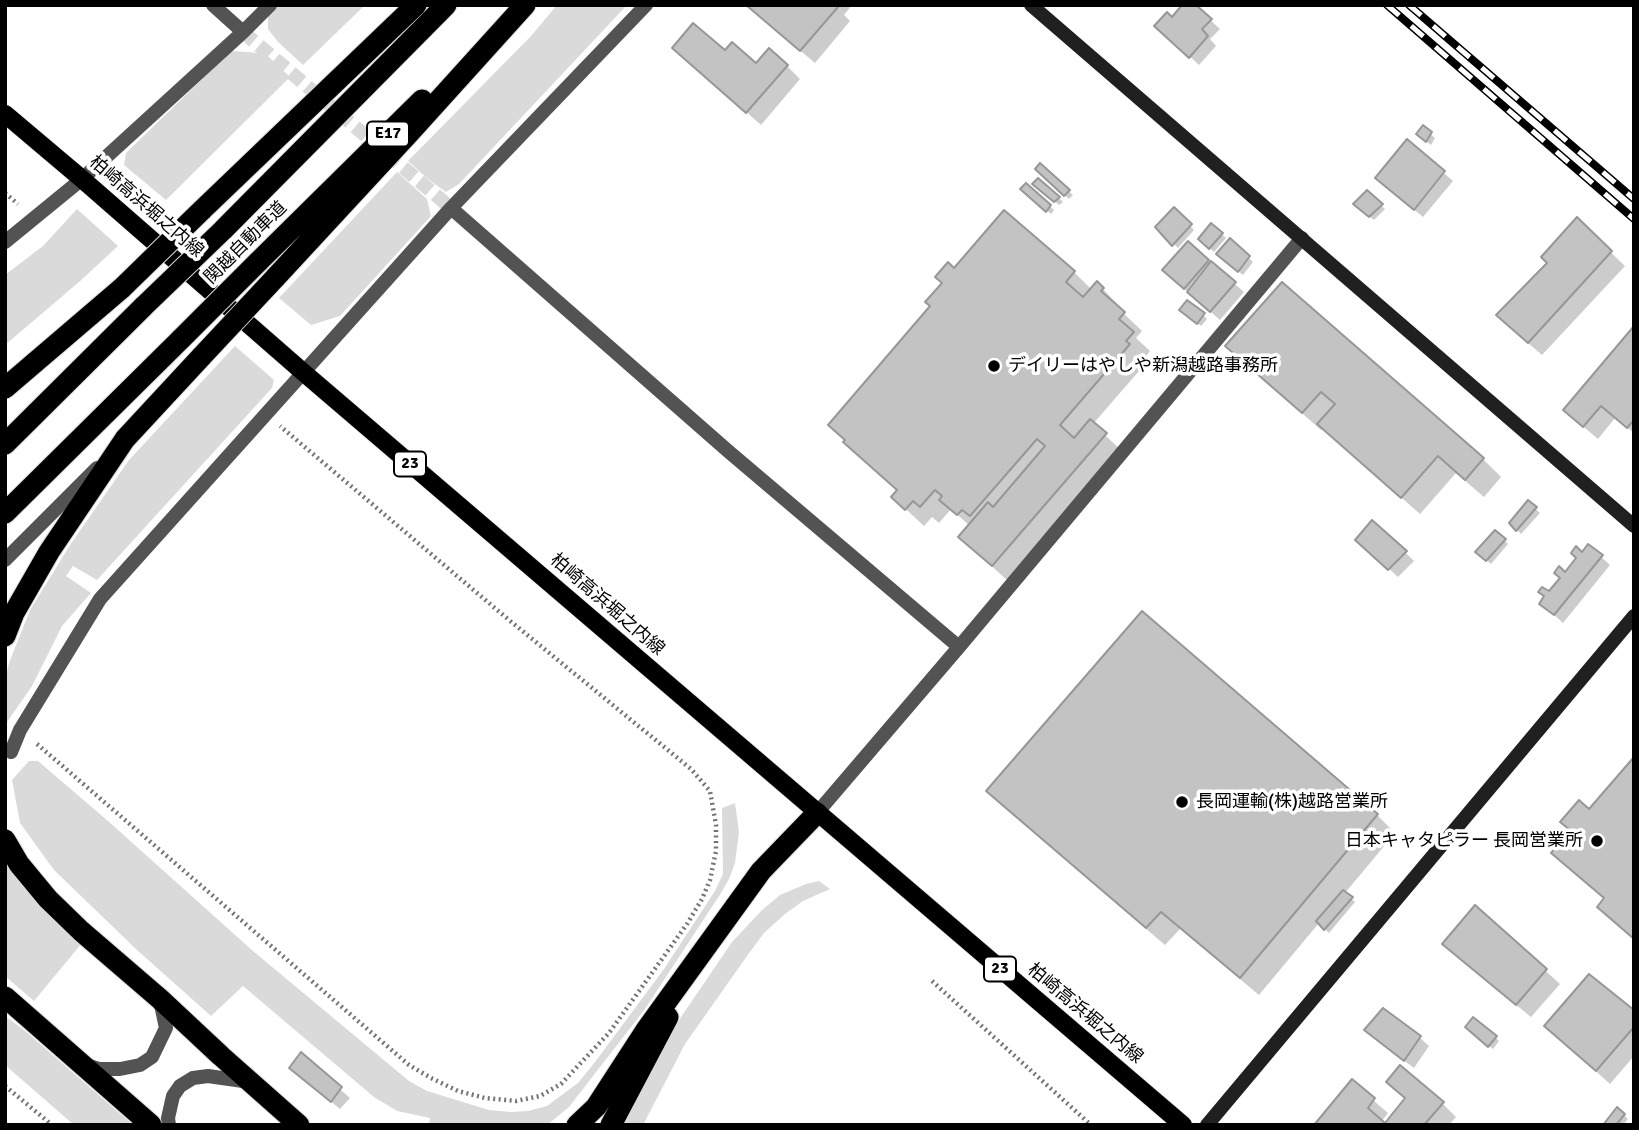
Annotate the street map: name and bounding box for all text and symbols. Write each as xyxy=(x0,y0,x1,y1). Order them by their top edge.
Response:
road number: E17 xyxy=(367,122,409,146)
street label: 柏崎高浜堀之内線 xyxy=(85,152,207,262)
street label: 関越自動車道 xyxy=(200,197,292,289)
place label: デイリーはやしや新潟越路事務所 xyxy=(1008,355,1278,377)
marker: デイリーはやしや新潟越路事務所 xyxy=(986,358,1002,374)
road number: 23 xyxy=(394,452,426,477)
street label: 柏崎高浜堀之内線 xyxy=(546,550,668,660)
place label: 長岡運輸(株)越路営業所 xyxy=(1196,791,1388,813)
marker: 長岡運輸(株)越路営業所 xyxy=(1174,794,1190,810)
place label: 日本キャタピラー 長岡営業所 xyxy=(1345,830,1583,852)
marker: 日本キャタピラー 長岡営業所 xyxy=(1589,833,1605,849)
road number: 23 xyxy=(984,956,1016,981)
street label: 柏崎高浜堀之内線 xyxy=(1023,959,1147,1069)

